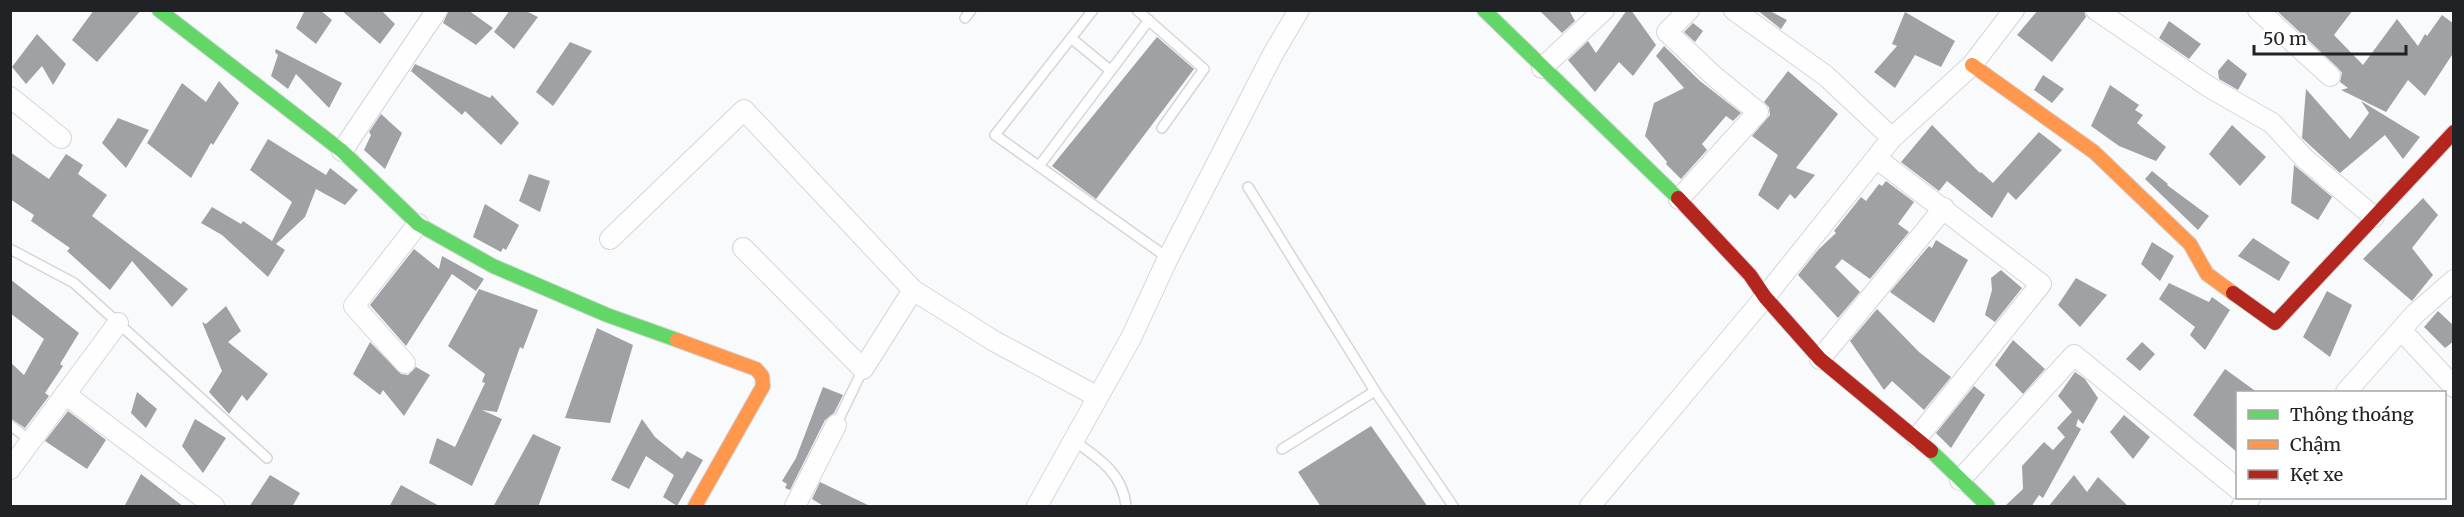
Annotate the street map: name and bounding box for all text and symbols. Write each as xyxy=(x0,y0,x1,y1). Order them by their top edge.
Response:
scale bar xyxy=(2254,18,2406,56)
text: 50 m xyxy=(2263,27,2307,50)
legend xyxy=(2236,391,2446,499)
text: Thông thoáng xyxy=(2290,403,2414,426)
text: Chậm xyxy=(2290,433,2341,456)
text: Kẹt xe xyxy=(2290,463,2343,486)

